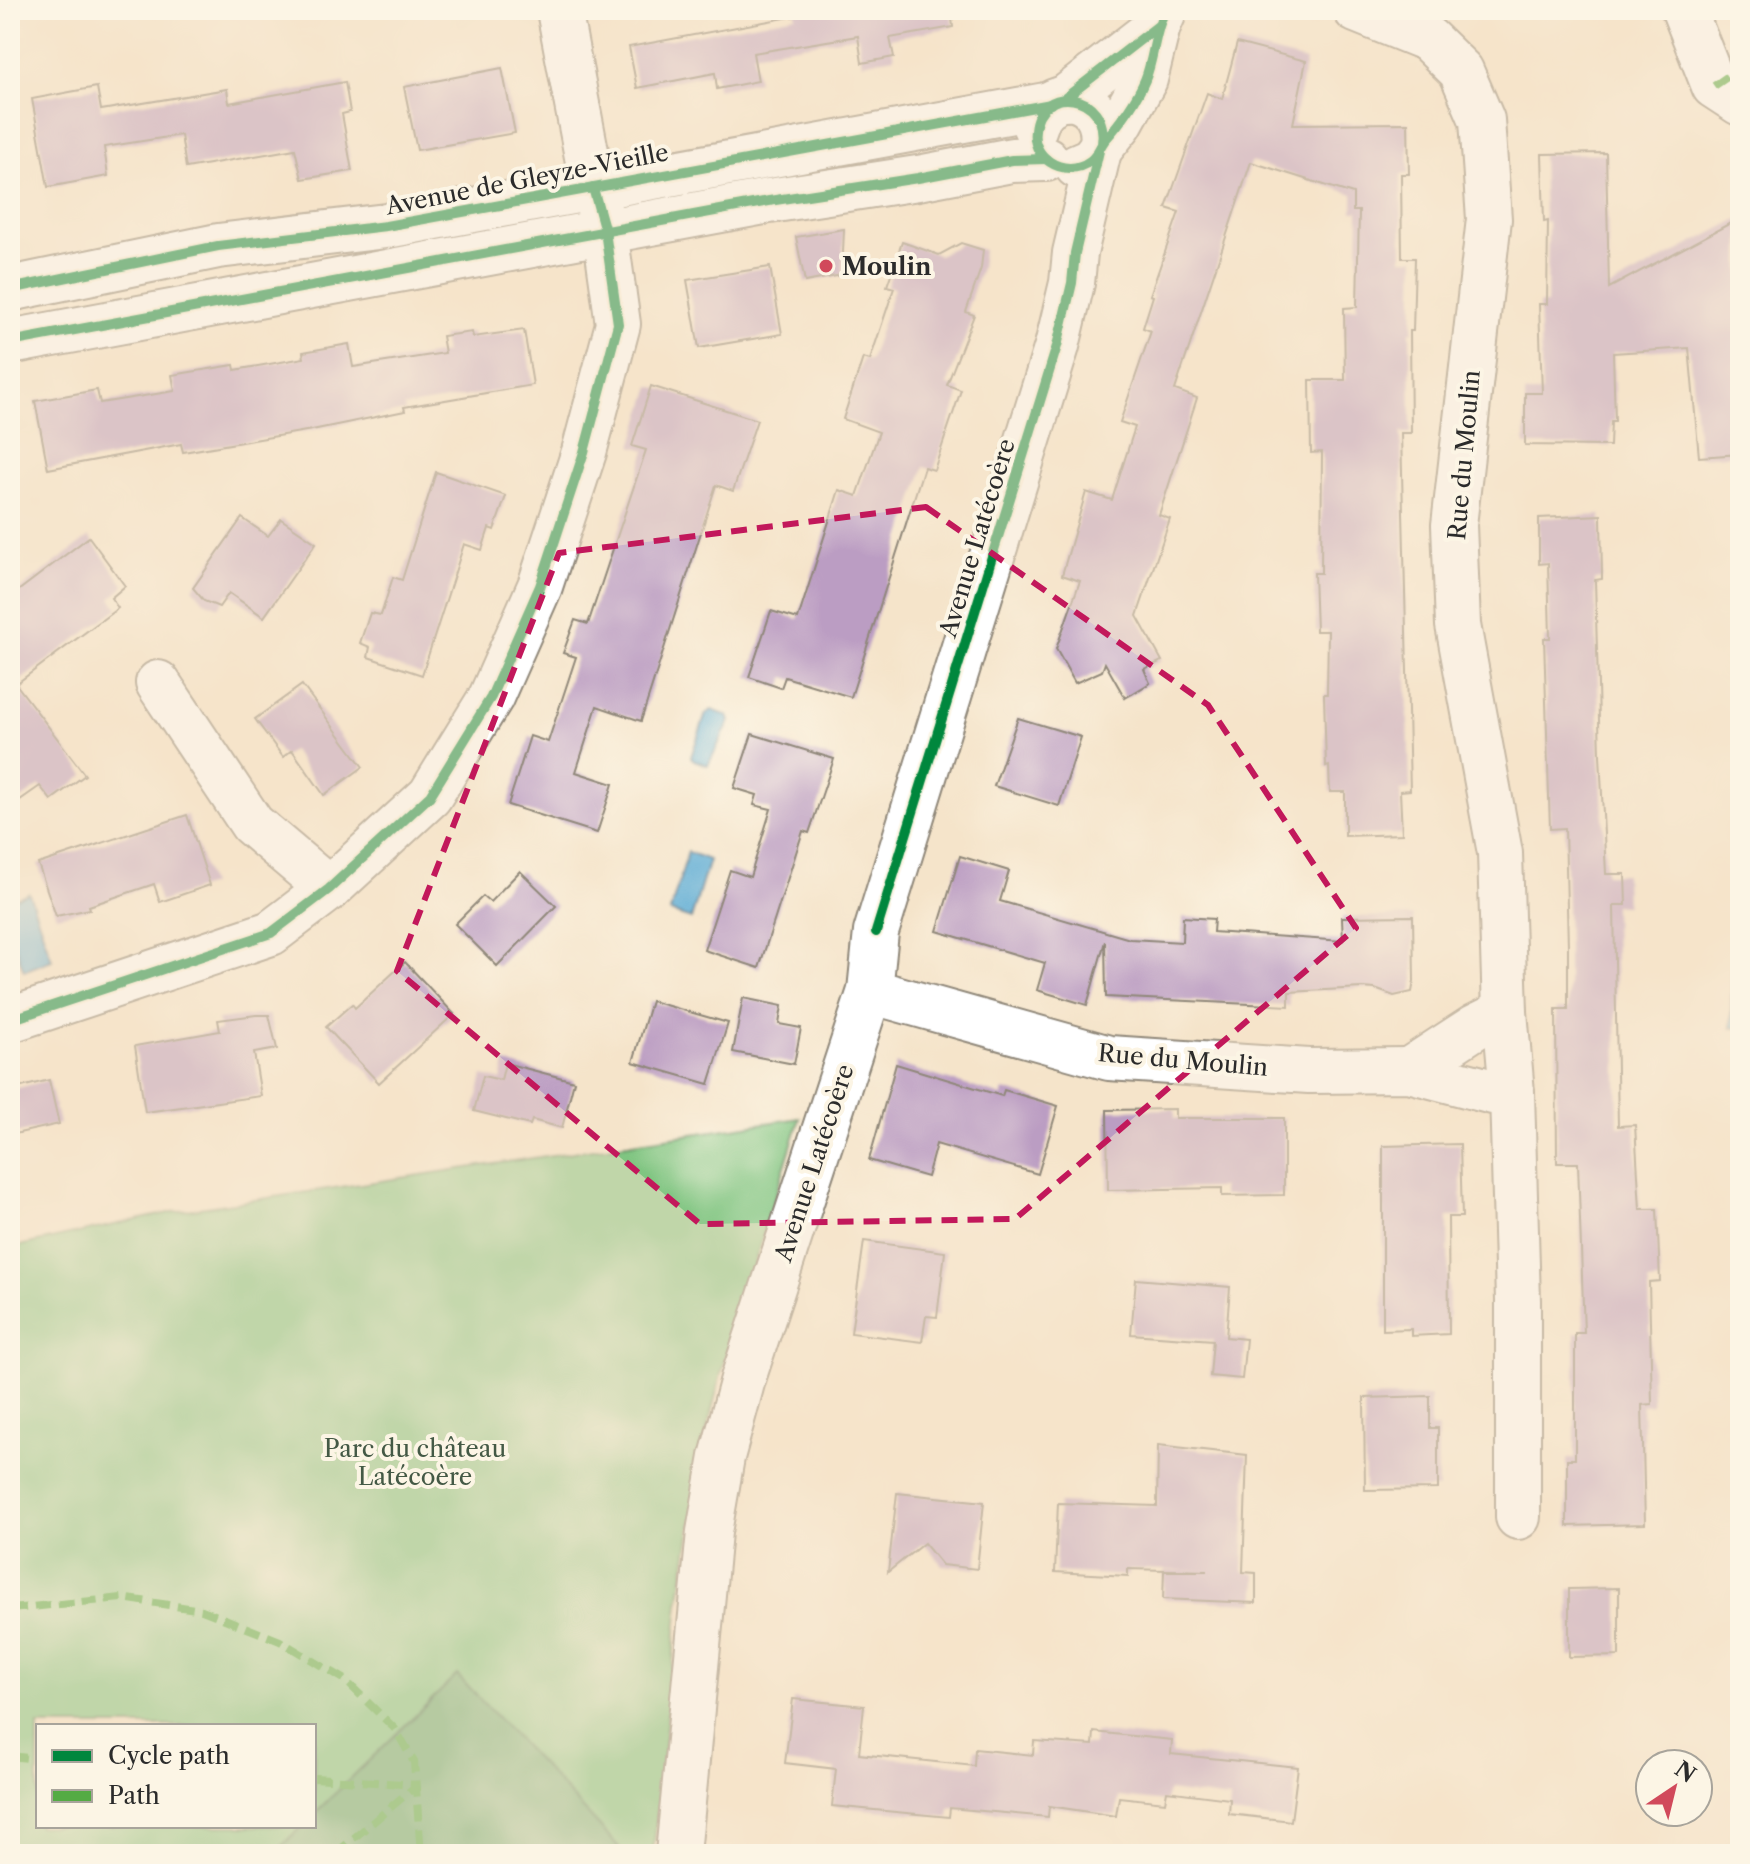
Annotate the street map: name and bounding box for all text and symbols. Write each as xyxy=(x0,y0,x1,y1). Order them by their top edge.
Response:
street label: Avenue de Gleyze-Vieille xyxy=(382,137,671,221)
place label: Moulin xyxy=(842,252,932,281)
marker: Moulin xyxy=(817,257,835,275)
street label: Rue du Moulin xyxy=(1442,369,1486,541)
street label: Avenue Latécoère xyxy=(933,435,1021,642)
street label: Rue du Moulin xyxy=(1097,1038,1269,1082)
street label: Avenue Latécoère xyxy=(768,1061,860,1266)
park label: Parc du château Latécoère xyxy=(324,1434,506,1491)
legend xyxy=(36,1724,316,1828)
text: Cycle path xyxy=(108,1741,230,1770)
north arrow xyxy=(1634,1748,1714,1828)
text: N xyxy=(1670,1755,1701,1789)
text: Path xyxy=(108,1781,160,1810)

